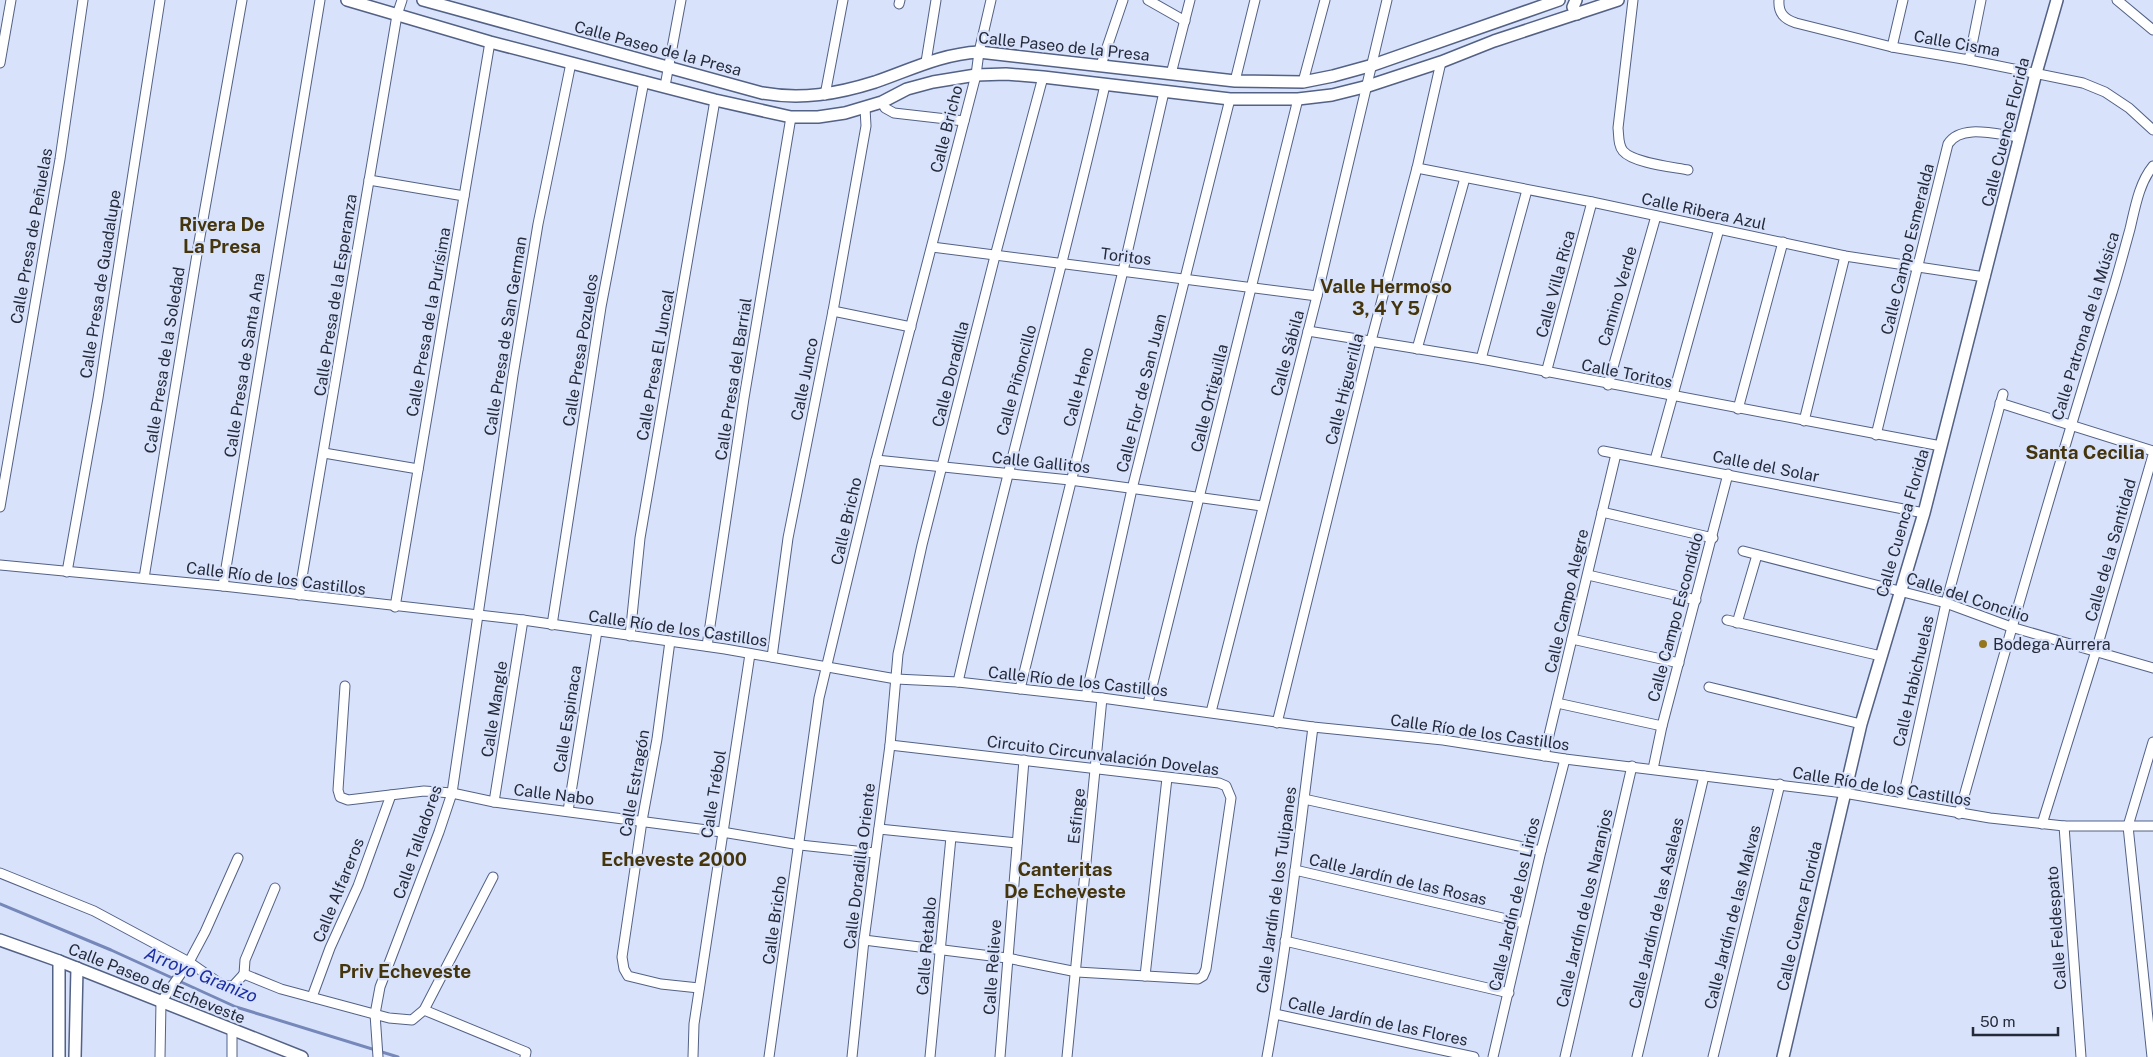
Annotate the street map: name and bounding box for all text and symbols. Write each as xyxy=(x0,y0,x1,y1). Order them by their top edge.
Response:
street label: Calle Paseo de la Presa xyxy=(572,17,744,80)
street label: Calle Cisma xyxy=(1912,27,2002,60)
street label: Calle Paseo de la Presa xyxy=(977,28,1151,65)
street label: Calle Cuenca Florida xyxy=(1978,56,2033,209)
street label: Calle Bricho xyxy=(926,83,967,175)
street label: Calle Presa de Peñuelas xyxy=(7,147,56,326)
street label: Calle Campo Esmeralda xyxy=(1877,161,1938,337)
street label: Calle Presa de Guadalupe xyxy=(76,188,125,380)
street label: Calle Ribera Azul xyxy=(1640,189,1768,234)
street label: Calle Presa de la Esperanza xyxy=(310,193,361,398)
district label: Rivera De La Presa xyxy=(179,213,265,257)
street label: Calle Presa de la Purísima xyxy=(402,226,455,418)
street label: Calle Villa Rica xyxy=(1532,228,1579,340)
street label: Calle Patrona de la Música xyxy=(2048,230,2123,423)
street label: Calle Presa de San German xyxy=(480,235,531,437)
street label: Toritos xyxy=(1100,244,1152,269)
street label: Camino Verde xyxy=(1594,244,1641,348)
street label: Calle Presa de la Soledad xyxy=(140,265,189,455)
street label: Calle Presa de Santa Ana xyxy=(221,271,268,459)
street label: Calle Presa Pozuelos xyxy=(559,272,602,428)
district label: Valle Hermoso 3, 4 Y 5 xyxy=(1320,275,1452,319)
street label: Calle Presa El Juncal xyxy=(633,288,678,442)
street label: Calle Presa del Barrial xyxy=(711,296,756,462)
street label: Calle Sábila xyxy=(1267,308,1308,398)
street label: Calle Flor de San Juan xyxy=(1113,312,1170,475)
street label: Calle Doradilla xyxy=(928,319,973,429)
street label: Calle Piñoncillo xyxy=(993,323,1040,438)
street label: Calle Higuerilla xyxy=(1321,331,1368,447)
street label: Calle Junco xyxy=(787,336,822,422)
street label: Calle Ortiguilla xyxy=(1187,342,1232,454)
street label: Calle Heno xyxy=(1059,345,1098,429)
street label: Calle Toritos xyxy=(1580,355,1674,392)
district label: Santa Cecilia xyxy=(2025,441,2145,463)
street label: Calle del Solar xyxy=(1711,447,1821,486)
street label: Calle Cuenca Florida xyxy=(1872,447,1933,599)
street label: Calle Gallitos xyxy=(991,448,1091,477)
street label: Calle Bricho xyxy=(827,475,866,567)
street label: Calle de la Santidad xyxy=(2081,476,2140,624)
street label: Calle Campo Alegre xyxy=(1541,527,1592,675)
street label: Calle Campo Escondido xyxy=(1644,530,1707,704)
street label: Calle Río de los Castillos xyxy=(185,558,367,599)
street label: Calle del Concilio xyxy=(1904,569,2032,626)
street label: Calle Río de los Castillos xyxy=(587,607,769,650)
street label: Calle Habichuelas xyxy=(1889,614,1938,749)
place label: Bodega Aurrera xyxy=(1993,635,2111,654)
marker: Bodega Aurrera xyxy=(1977,638,1989,650)
street label: Calle Mangle xyxy=(477,660,511,759)
street label: Calle Río de los Castillos xyxy=(987,663,1169,700)
street label: Calle Espinaca xyxy=(550,664,585,774)
street label: Calle Río de los Castillos xyxy=(1389,711,1571,754)
street label: Calle Estragón xyxy=(616,728,653,838)
street label: Circuito Circunvalación Dovelas xyxy=(986,732,1220,779)
street label: Calle Trébol xyxy=(697,748,730,840)
street label: Calle Río de los Castillos xyxy=(1791,763,1973,810)
street label: Calle Nabo xyxy=(513,780,595,809)
street label: Calle Doradilla Oriente xyxy=(840,782,879,950)
street label: Calle Talladores xyxy=(389,783,446,902)
street label: Calle Jardín de los Tulipanes xyxy=(1253,785,1300,995)
street label: Esfinge xyxy=(1064,787,1089,845)
street label: Calle Jardín de los Naranjos xyxy=(1552,807,1617,1009)
street label: Calle Jardín de los Lirios xyxy=(1485,815,1544,993)
street label: Calle Jardín de las Asaleas xyxy=(1625,816,1688,1011)
street label: Calle Jardín de las Malvas xyxy=(1700,823,1765,1011)
street label: Calle Alfareros xyxy=(309,835,368,945)
street label: Calle Cuenca Florida xyxy=(1773,839,1826,993)
district label: Echeveste 2000 xyxy=(601,848,747,870)
street label: Calle Jardín de las Rosas xyxy=(1307,850,1489,909)
district label: Canteritas De Echeveste xyxy=(1004,858,1126,902)
street label: Calle Feldespato xyxy=(2043,865,2070,991)
street label: Calle Bricho xyxy=(759,874,790,966)
street label: Calle Retablo xyxy=(913,896,940,996)
street label: Calle Relieve xyxy=(980,919,1005,1016)
street label: Calle Paseo de Echeveste xyxy=(66,939,248,1028)
water label: Arroyo Granizo xyxy=(142,942,261,1007)
district label: Priv Echeveste xyxy=(339,960,471,982)
street label: Calle Jardín de las Flores xyxy=(1286,993,1470,1050)
scale bar xyxy=(1973,1004,2058,1036)
text: 50 m xyxy=(1980,1013,2015,1030)

